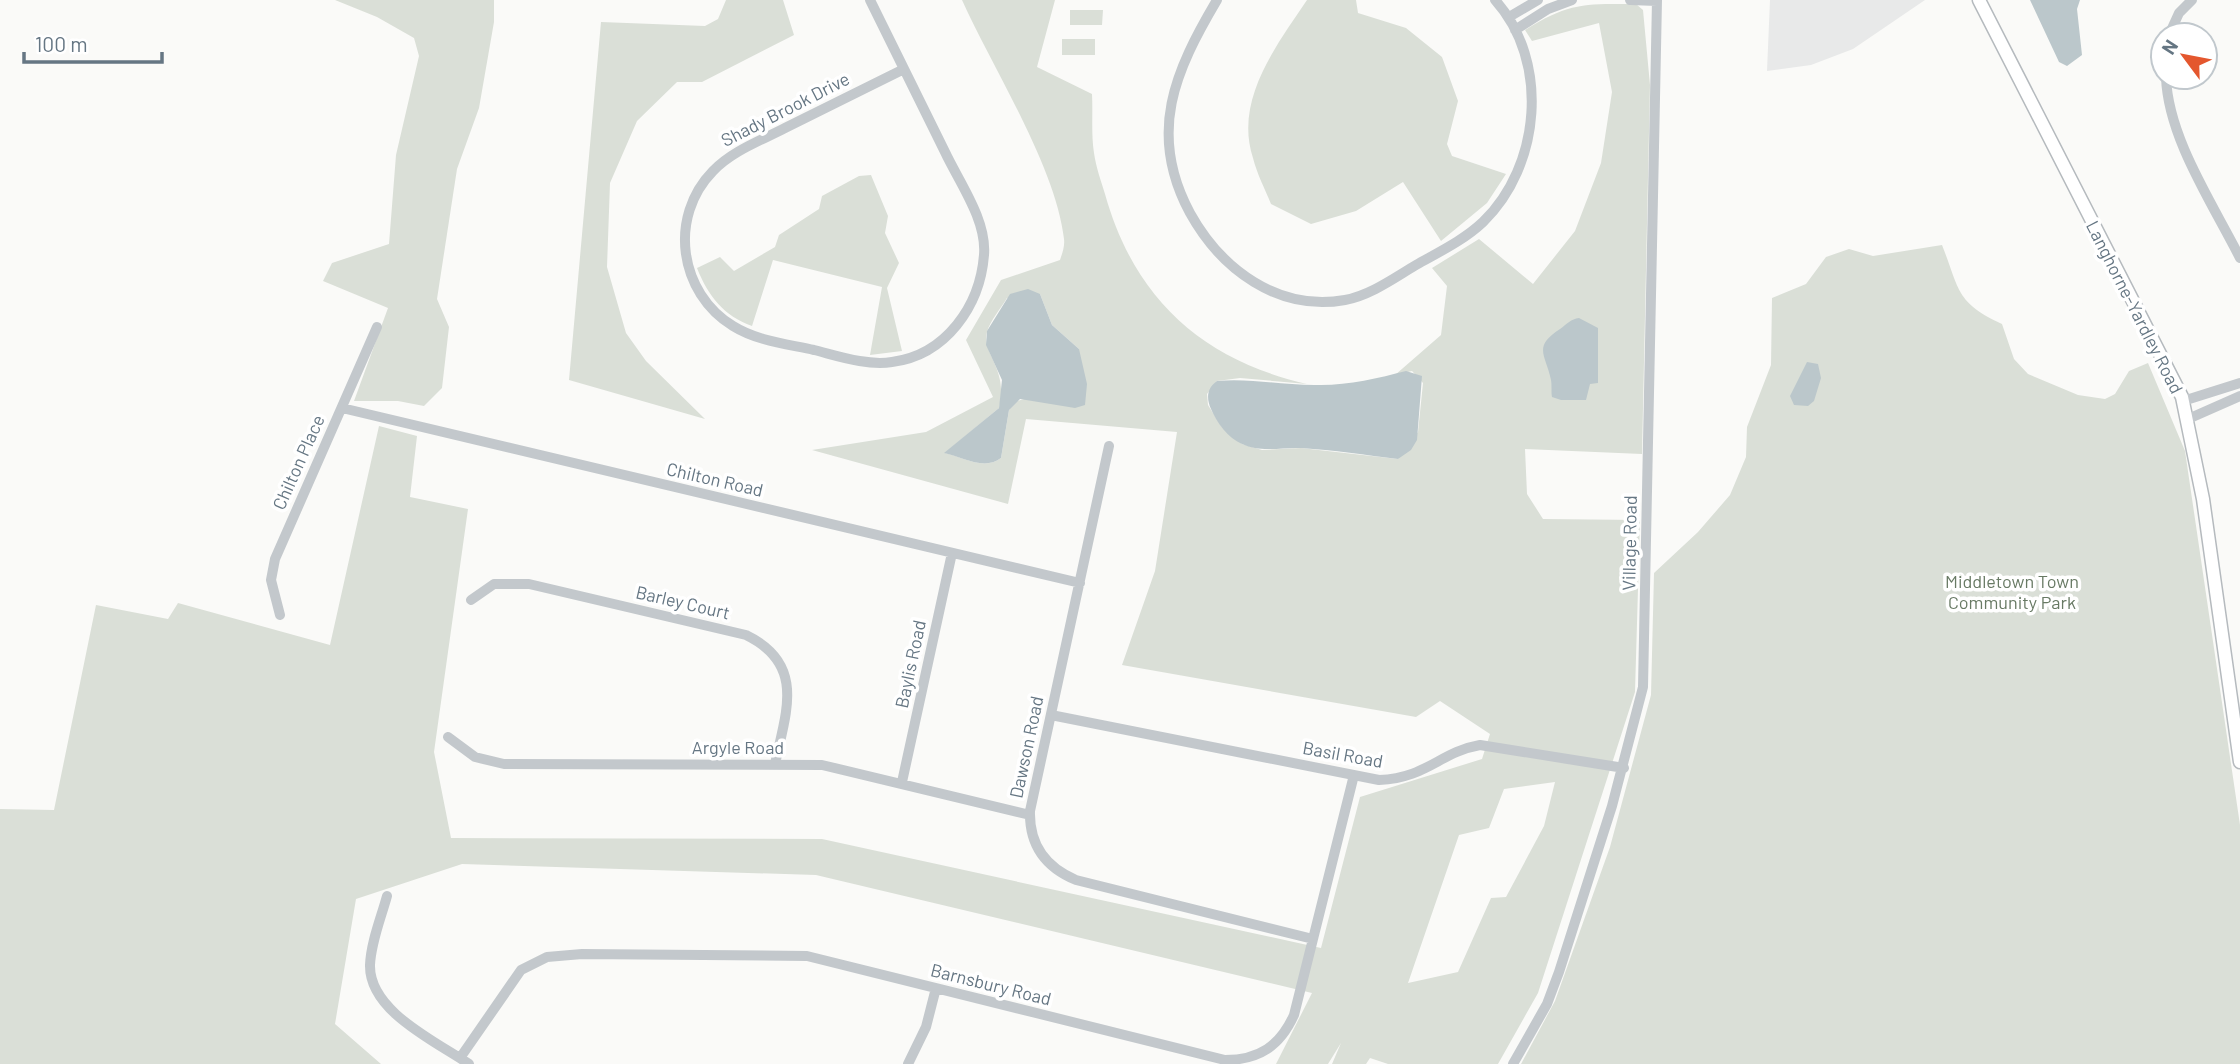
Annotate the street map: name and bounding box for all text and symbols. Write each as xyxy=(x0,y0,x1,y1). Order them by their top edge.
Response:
scale bar xyxy=(24,21,163,65)
north arrow xyxy=(2149,21,2219,91)
text: 100 m xyxy=(35,31,88,56)
text: N xyxy=(2156,35,2182,58)
street label: Shady Brook Drive xyxy=(717,67,853,151)
street label: Langhorne-Yardley Road xyxy=(2082,217,2188,397)
street label: Chilton Place xyxy=(267,411,329,513)
street label: Chilton Road xyxy=(665,457,765,501)
street label: Village Road xyxy=(1617,495,1641,591)
park label: Middletown Town Community Park xyxy=(1945,570,2079,613)
street label: Barley Court xyxy=(634,580,732,624)
street label: Baylis Road xyxy=(890,618,930,710)
street label: Dawson Road xyxy=(1004,694,1048,800)
street label: Argyle Road xyxy=(692,736,784,758)
street label: Basil Road xyxy=(1301,736,1385,772)
street label: Barnsbury Road xyxy=(928,958,1054,1010)

